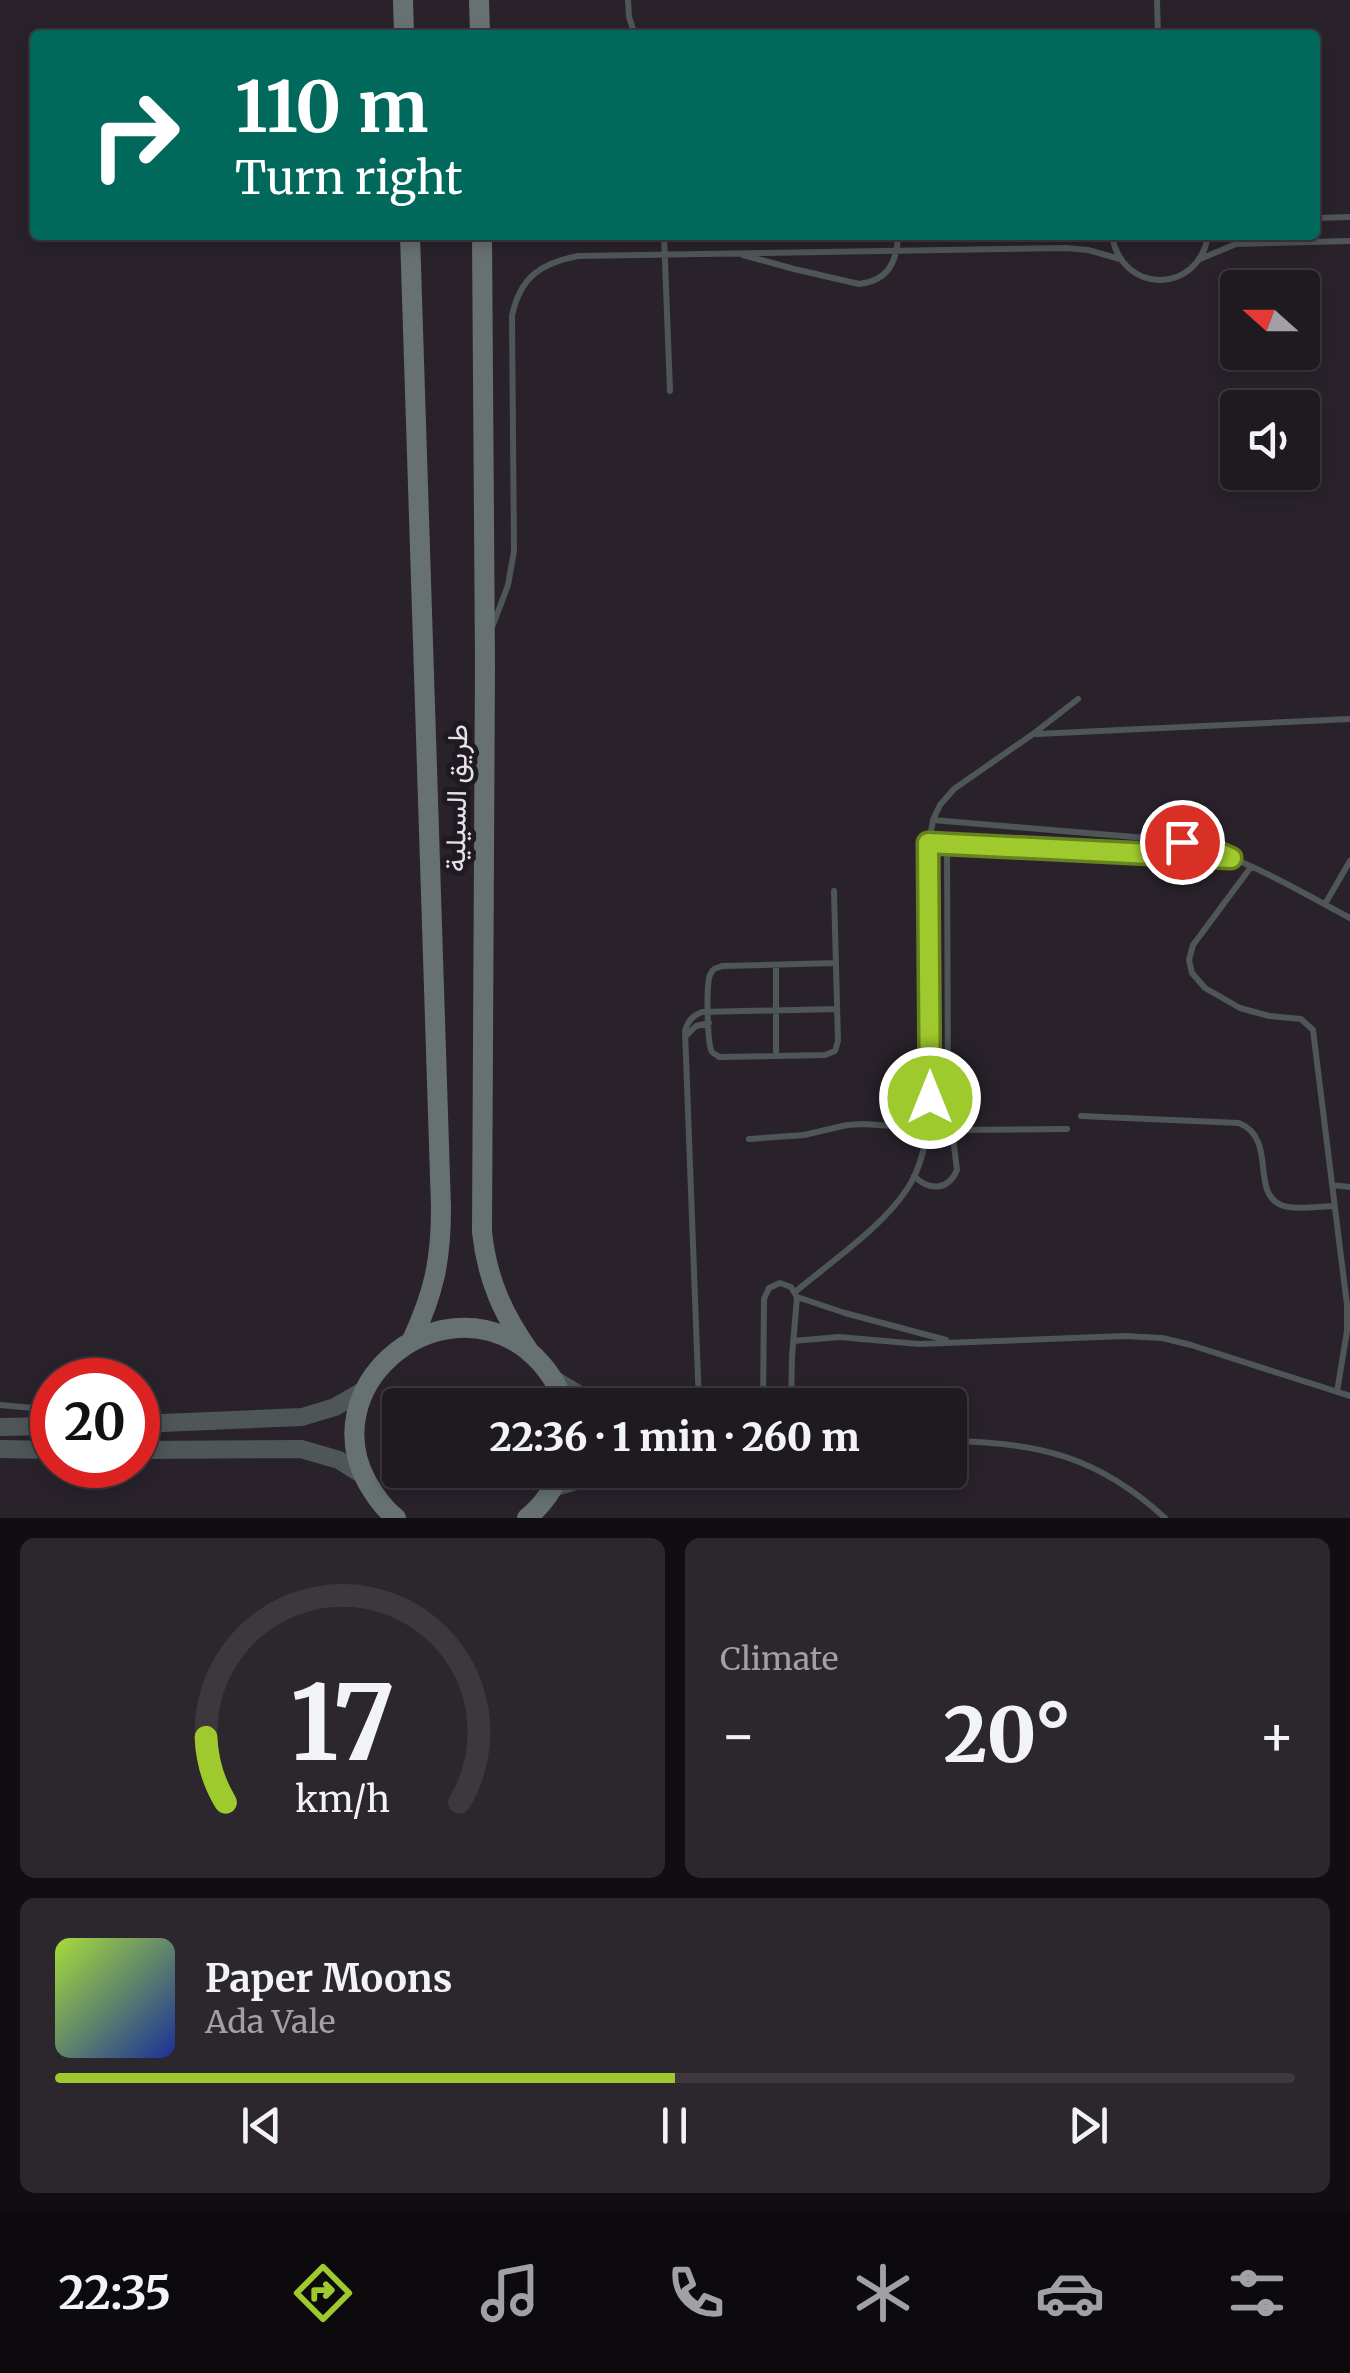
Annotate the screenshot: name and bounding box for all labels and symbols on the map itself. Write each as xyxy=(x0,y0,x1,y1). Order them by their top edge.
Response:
north arrow xyxy=(1220,270,1320,370)
street label: طريق السيلية xyxy=(437,724,475,872)
pin xyxy=(1140,800,1225,885)
position arrow xyxy=(878,1046,982,1150)
speed limit sign: 20 xyxy=(30,1358,160,1488)

